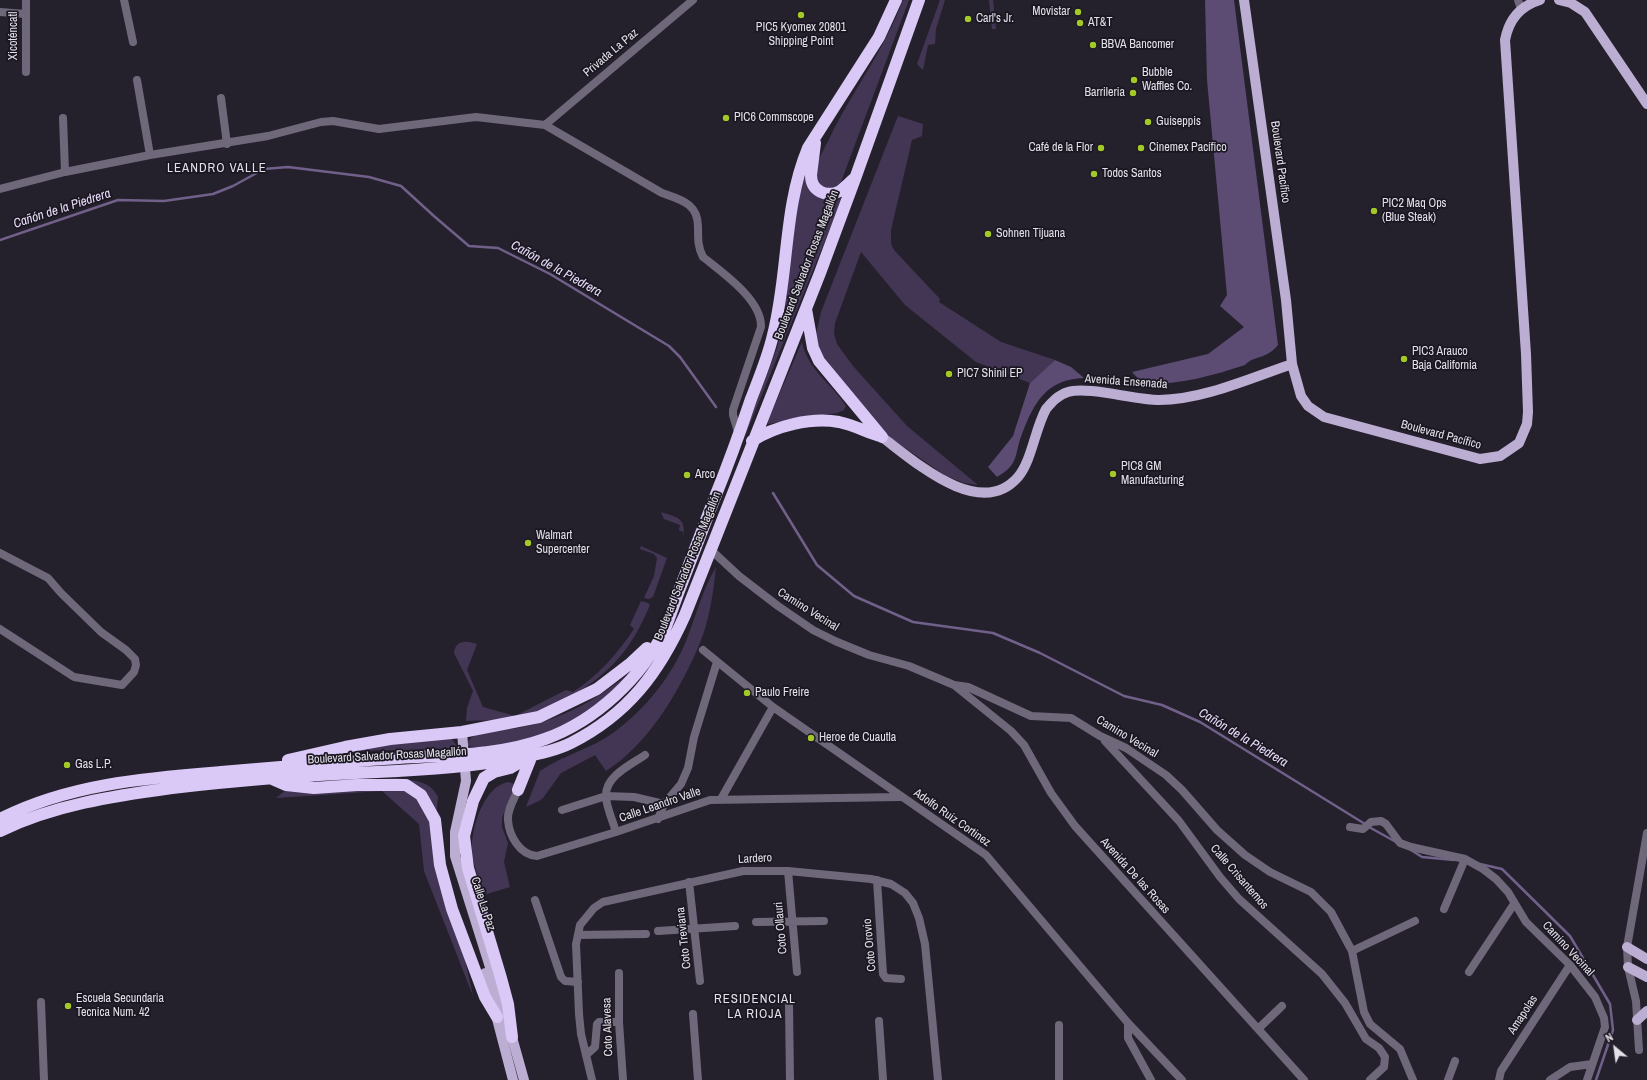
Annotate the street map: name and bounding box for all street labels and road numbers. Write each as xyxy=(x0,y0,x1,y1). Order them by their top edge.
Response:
street label: Xicoténcatl xyxy=(7,12,21,60)
street label: Privada La Paz xyxy=(581,26,641,80)
street label: Boulevard Pacífico xyxy=(1267,120,1293,204)
street label: Boulevard Salvador Rosas Magallón xyxy=(772,188,842,342)
street label: Avenida Ensenada xyxy=(1084,372,1168,392)
street label: Boulevard Pacífico xyxy=(1399,417,1483,453)
street label: Boulevard Salvador Rosas Magallón xyxy=(652,490,724,642)
street label: Camino Vecinal xyxy=(775,585,841,635)
street label: Camino Vecinal xyxy=(1094,713,1160,761)
street label: Boulevard Salvador Rosas Magallón xyxy=(307,745,467,767)
street label: Calle Leandro Valle xyxy=(617,784,703,826)
street label: Adolfo Ruiz Cortinez xyxy=(911,786,993,850)
street label: Avenida De las Rosas xyxy=(1097,835,1173,917)
street label: Calle Crisantemos xyxy=(1207,842,1271,912)
street label: Lardero xyxy=(738,851,772,867)
street label: Calle La Paz xyxy=(468,875,498,933)
street label: Coto Ollauri xyxy=(772,901,790,955)
street label: Coto Treviana xyxy=(674,906,694,970)
street label: Coto Orovio xyxy=(861,918,879,972)
street label: Camino Vecinal xyxy=(1539,919,1597,979)
street label: Amapolas xyxy=(1505,993,1541,1037)
street label: Coto Alavesa xyxy=(600,998,616,1056)

